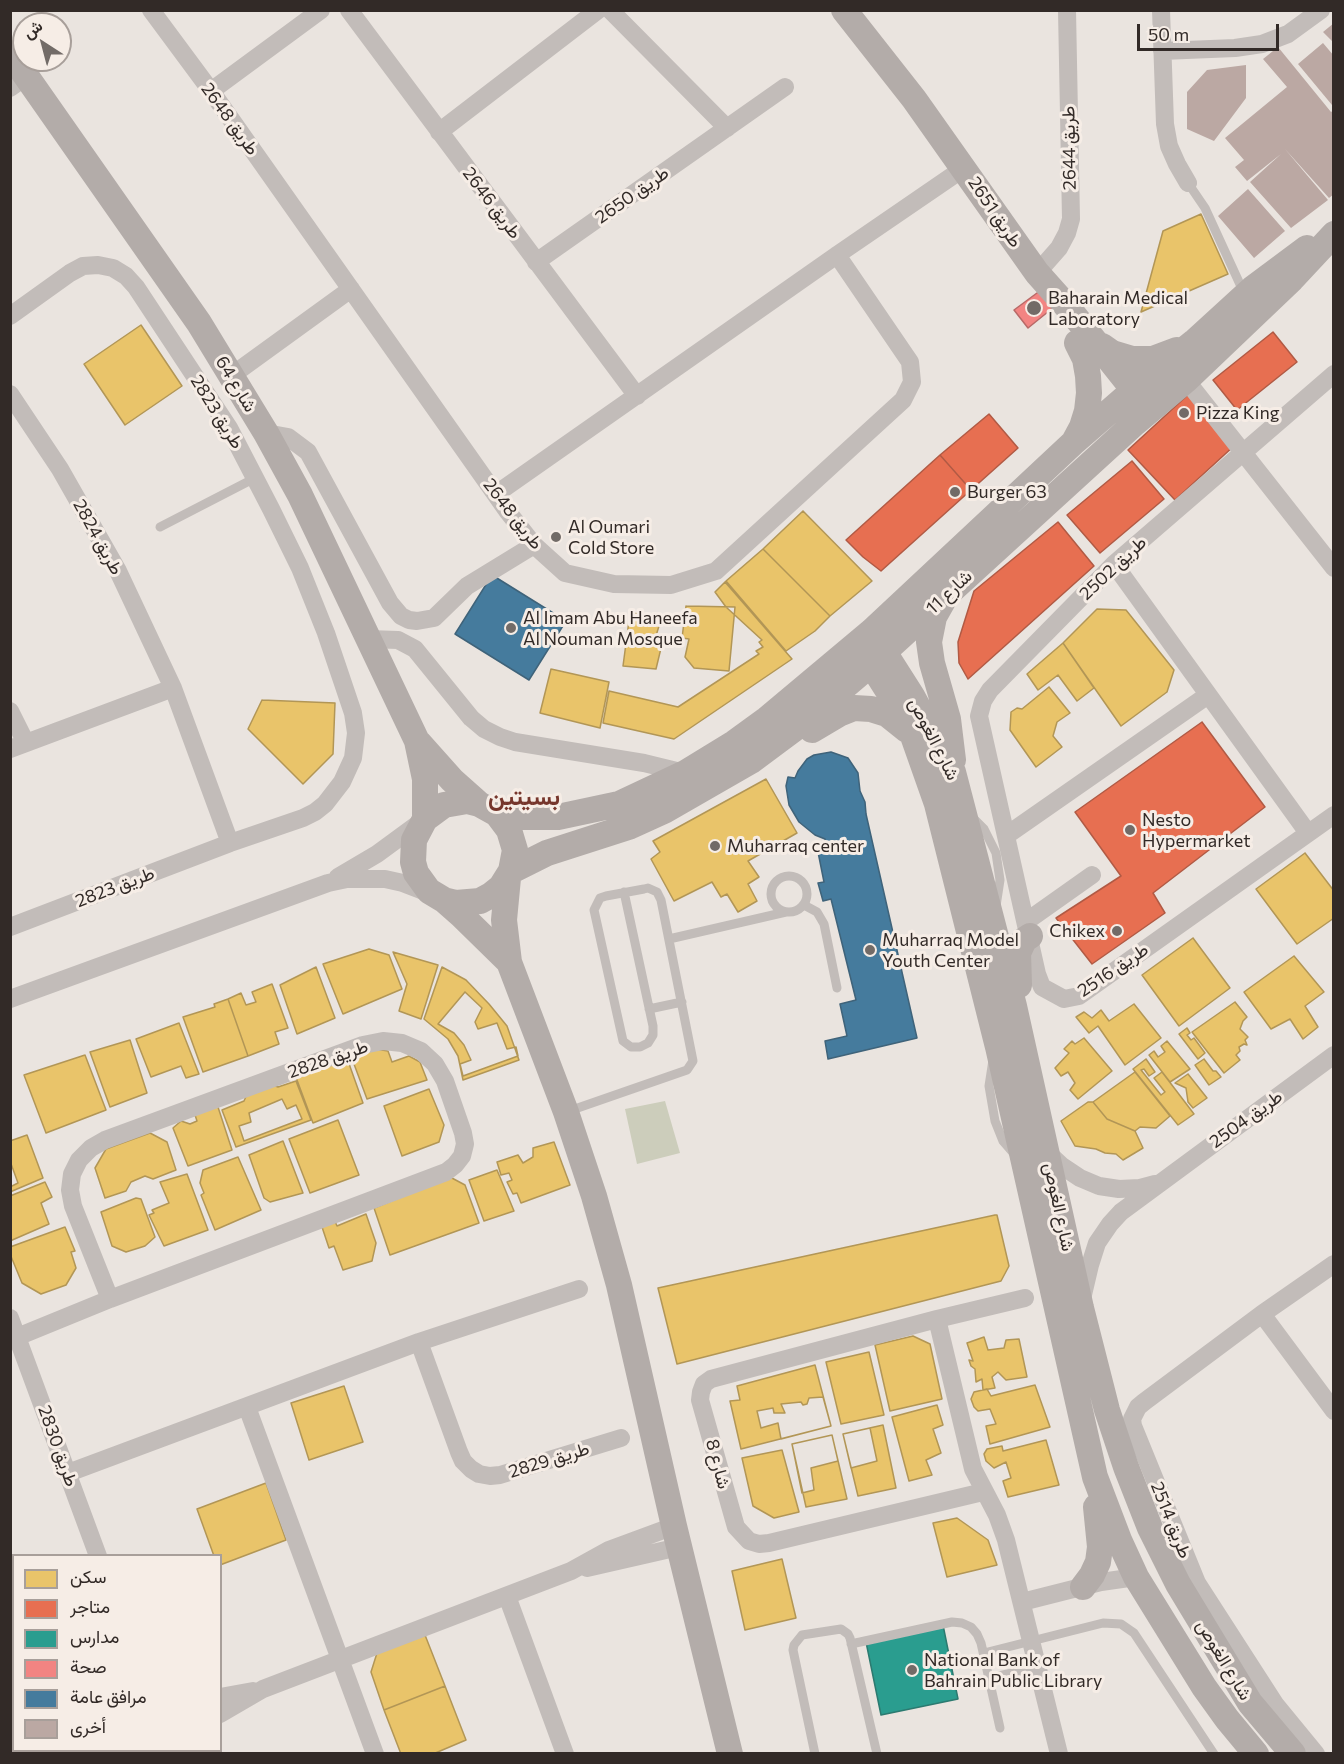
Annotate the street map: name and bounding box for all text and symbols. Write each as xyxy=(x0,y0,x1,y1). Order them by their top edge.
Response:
north arrow xyxy=(12,12,72,72)
scale bar xyxy=(1140,12,1282,50)
text: ش xyxy=(19,15,46,42)
text: 50 m xyxy=(1148,23,1189,45)
street label: طريق 2648 xyxy=(197,79,263,159)
street label: طريق 2644 xyxy=(1057,106,1081,190)
street label: طريق 2650 xyxy=(591,162,673,228)
street label: طريق 2646 xyxy=(458,163,526,243)
street label: طريق 2651 xyxy=(964,173,1026,251)
place label: Baharain Medical Laboratory xyxy=(1048,287,1188,330)
marker: Baharain Medical Laboratory xyxy=(1025,299,1043,317)
street label: شارع 64 xyxy=(211,352,261,416)
street label: طريق 2823 xyxy=(186,371,248,453)
place label: Pizza King xyxy=(1196,402,1279,424)
marker: Pizza King xyxy=(1177,406,1191,420)
street label: طريق 2648 xyxy=(479,474,547,554)
place label: Burger 63 xyxy=(967,481,1047,503)
marker: Burger 63 xyxy=(948,485,962,499)
street label: طريق 2824 xyxy=(68,496,128,578)
place label: Al Oumari Cold Store xyxy=(568,516,654,558)
marker: Al Oumari Cold Store xyxy=(549,530,563,544)
street label: طريق 2502 xyxy=(1075,532,1151,604)
street label: شارع 11 xyxy=(922,565,976,619)
place label: Al Imam Abu Haneefa Al Nouman Mosque xyxy=(523,607,698,650)
marker: Al Imam Abu Haneefa Al Nouman Mosque xyxy=(504,621,518,635)
street label: شارع الغوص xyxy=(904,694,964,784)
district label: بسيتين xyxy=(488,783,560,811)
place label: Nesto Hypermarket xyxy=(1142,809,1251,852)
marker: Nesto Hypermarket xyxy=(1123,823,1137,837)
place label: Muharraq center xyxy=(727,835,864,857)
marker: Muharraq center xyxy=(708,839,722,853)
street label: طريق 2823 xyxy=(73,862,157,912)
place label: Chikex xyxy=(1049,920,1105,942)
marker: Chikex xyxy=(1110,924,1124,938)
place label: Muharraq Model Youth Center xyxy=(882,929,1019,972)
street label: طريق 2516 xyxy=(1074,939,1152,1001)
marker: Muharraq Model Youth Center xyxy=(863,943,877,957)
street label: طريق 2828 xyxy=(285,1035,371,1083)
street label: طريق 2504 xyxy=(1205,1085,1287,1153)
street label: شارع الغوص xyxy=(1039,1161,1079,1253)
street label: طريق 2830 xyxy=(33,1403,83,1489)
street label: طريق 2829 xyxy=(506,1437,592,1483)
street label: شارع 8 xyxy=(701,1437,735,1491)
street label: طريق 2514 xyxy=(1146,1479,1196,1561)
legend xyxy=(12,1554,222,1752)
text: سكن xyxy=(70,1565,106,1587)
text: متاجر xyxy=(70,1595,110,1617)
street label: شارع الغوص xyxy=(1192,1616,1256,1704)
text: مدارس xyxy=(70,1625,119,1647)
place label: National Bank of Bahrain Public Library xyxy=(924,1649,1102,1692)
text: صحة xyxy=(70,1655,107,1677)
marker: National Bank of Bahrain Public Library xyxy=(905,1663,919,1677)
text: مرافق عامة xyxy=(70,1685,147,1707)
text: أخرى xyxy=(70,1715,106,1737)

